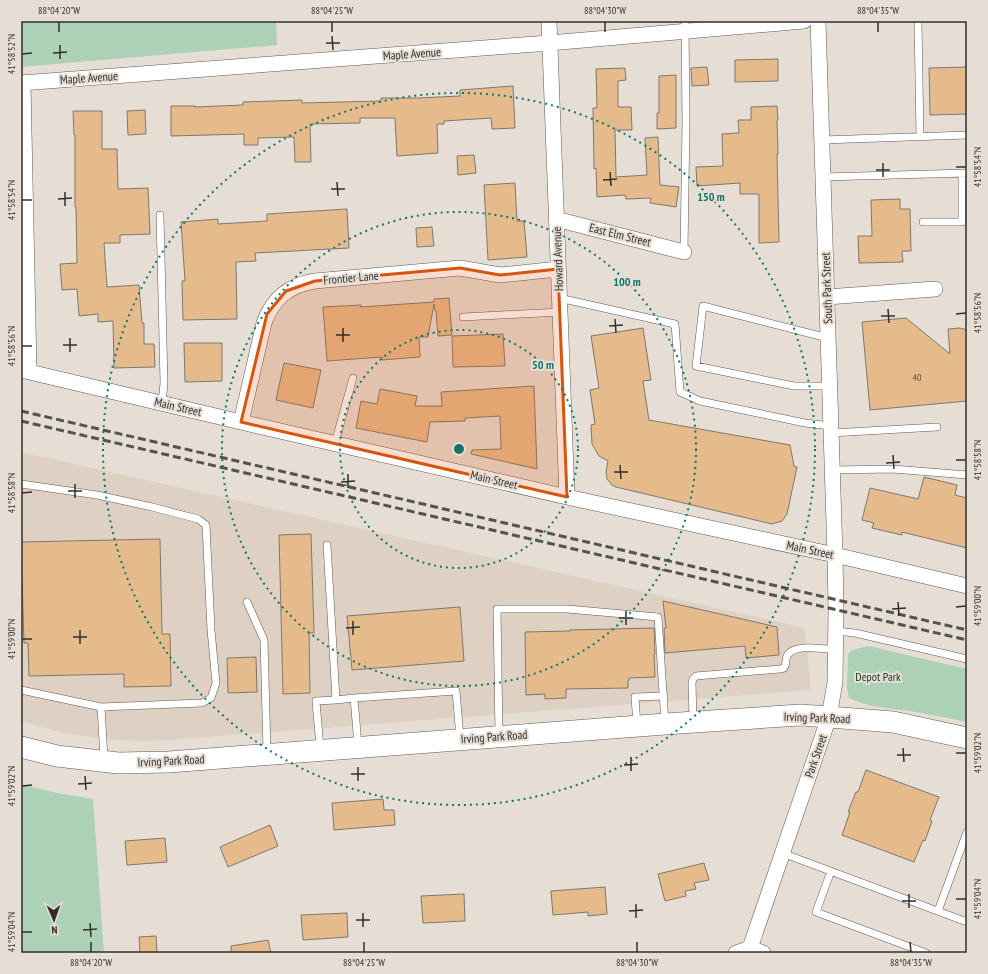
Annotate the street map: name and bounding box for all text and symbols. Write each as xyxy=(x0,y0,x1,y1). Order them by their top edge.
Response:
text: 88°04'20"W xyxy=(38,4,80,17)
text: 88°04'25"W xyxy=(311,4,353,17)
text: 88°04'30"W xyxy=(584,4,626,17)
text: 88°04'35"W xyxy=(857,4,899,17)
text: 41°58'52"N xyxy=(5,34,18,74)
street label: Maple Avenue xyxy=(383,44,441,63)
street label: Maple Avenue xyxy=(60,68,118,87)
text: 41°58'54"N xyxy=(971,147,984,187)
text: 41°58'54"N xyxy=(5,180,18,220)
text: 150 m xyxy=(697,189,725,204)
street label: East Elm Street xyxy=(588,220,653,250)
street label: Howard Avenue xyxy=(549,227,566,291)
street label: South Park Street xyxy=(818,251,835,324)
street label: Frontier Lane xyxy=(323,268,379,287)
text: 100 m xyxy=(613,274,641,289)
text: 41°58'56"N xyxy=(971,293,984,333)
text: 41°58'56"N xyxy=(5,326,18,366)
text: 50 m xyxy=(532,357,554,372)
house number: 40 xyxy=(913,371,922,384)
street label: Main Street xyxy=(153,394,204,419)
text: 41°58'58"N xyxy=(971,440,984,480)
centre of rings xyxy=(452,442,466,456)
street label: Main Street xyxy=(469,467,520,492)
text: 41°58'58"N xyxy=(5,473,18,513)
street label: Main Street xyxy=(785,537,836,562)
text: 41°59'00"N xyxy=(971,586,984,626)
text: 41°59'00"N xyxy=(5,619,18,659)
park label: Depot Park xyxy=(855,669,901,684)
street label: Irving Park Road xyxy=(783,709,851,726)
street label: Irving Park Road xyxy=(460,727,528,746)
street label: Park Street xyxy=(801,731,830,780)
text: 41°59'02"N xyxy=(971,733,984,773)
street label: Irving Park Road xyxy=(137,751,205,770)
text: 41°59'02"N xyxy=(5,766,18,806)
text: 41°59'04"N xyxy=(971,879,984,919)
north arrow xyxy=(34,900,74,940)
text: 41°59'04"N xyxy=(5,912,18,952)
text: N xyxy=(51,923,58,937)
text: 88°04'20"W xyxy=(70,956,112,969)
text: 88°04'25"W xyxy=(343,956,385,969)
text: 88°04'30"W xyxy=(616,956,658,969)
text: 88°04'35"W xyxy=(890,956,932,969)

